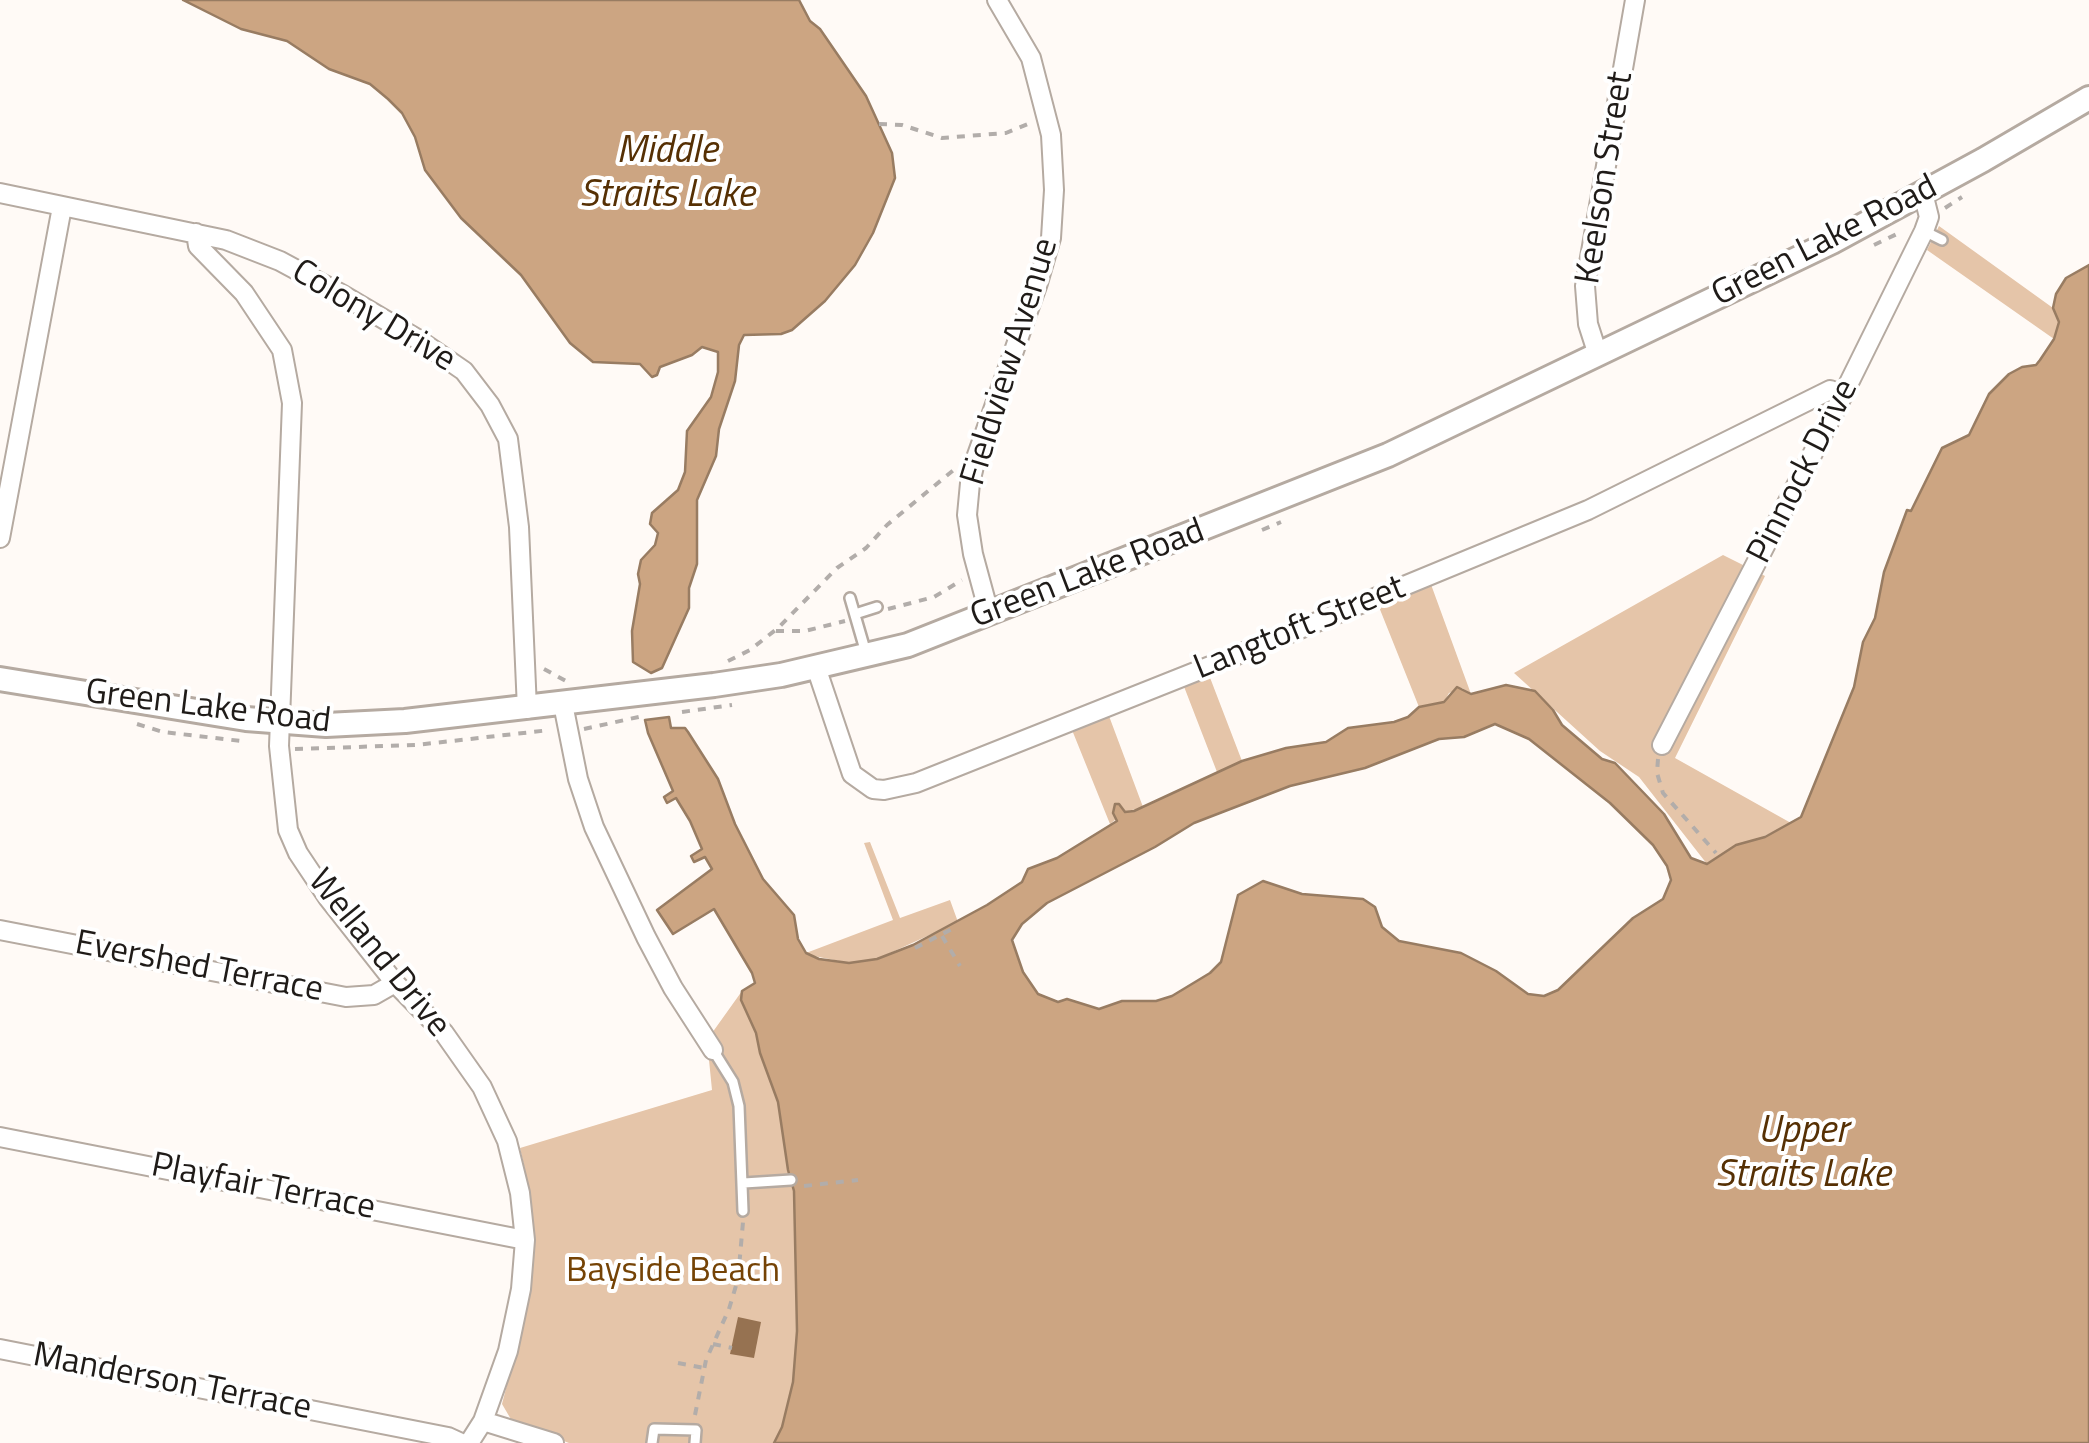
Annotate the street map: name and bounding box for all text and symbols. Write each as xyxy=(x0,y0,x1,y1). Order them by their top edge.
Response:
street label: Keelson Street xyxy=(1568,69,1644,287)
water label: Middle Straits Lake xyxy=(579,130,755,220)
street label: Green Lake Road xyxy=(1705,167,1945,317)
street label: Fieldview Avenue xyxy=(953,233,1069,491)
street label: Colony Drive xyxy=(284,252,462,382)
street label: Pinnock Drive xyxy=(1740,373,1868,571)
street label: Green Lake Road xyxy=(965,511,1211,639)
street label: Langtoft Street xyxy=(1188,568,1412,690)
street label: Green Lake Road xyxy=(83,672,333,744)
street label: Welland Drive xyxy=(298,862,458,1046)
street label: Evershed Terrace xyxy=(71,923,327,1013)
water label: Upper Straits Lake xyxy=(1715,1110,1891,1200)
street label: Playfair Terrace xyxy=(148,1146,378,1230)
park label: Bayside Beach xyxy=(566,1251,780,1293)
street label: Manderson Terrace xyxy=(29,1335,315,1431)

